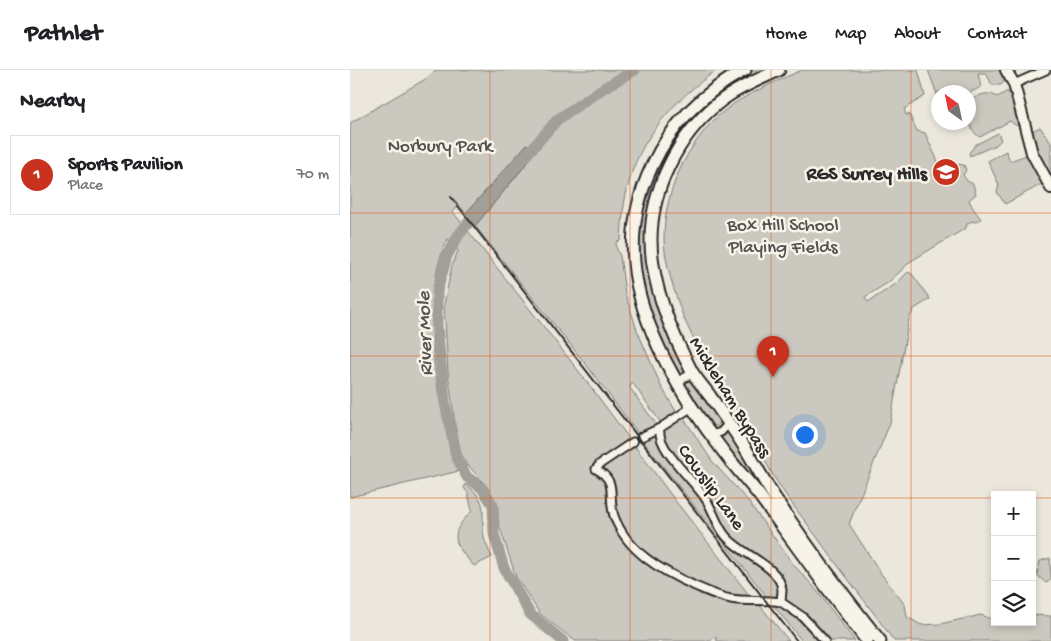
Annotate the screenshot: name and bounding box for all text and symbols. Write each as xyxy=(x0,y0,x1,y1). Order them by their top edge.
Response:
text: Pathlet xyxy=(25,20,102,49)
text: Home xyxy=(765,24,807,45)
text: Map xyxy=(835,24,866,45)
text: About xyxy=(894,24,940,45)
text: Contact xyxy=(968,24,1026,45)
north arrow xyxy=(931,85,976,130)
text: Nearby xyxy=(20,90,85,115)
park label: Norbury Park xyxy=(388,136,494,159)
text: Sports Pavilion xyxy=(68,154,183,177)
school or university icon: RGS Surrey Hills xyxy=(931,157,961,187)
place label: RGS Surrey Hills xyxy=(806,164,928,187)
text: 1 xyxy=(34,166,40,185)
text: 70 m xyxy=(296,166,329,185)
text: Place xyxy=(68,177,103,196)
park label: Box Hill School Playing Fields xyxy=(726,215,839,260)
water label: River Mole xyxy=(414,290,439,377)
street label: Mickleham Bypass xyxy=(683,333,776,463)
pin: 1 xyxy=(757,336,789,377)
your location xyxy=(792,422,818,448)
street label: Cowslip Lane xyxy=(671,441,749,536)
map controls xyxy=(991,491,1036,626)
button: + xyxy=(991,491,1036,536)
button: − xyxy=(991,536,1036,581)
button: layers xyxy=(991,581,1036,626)

